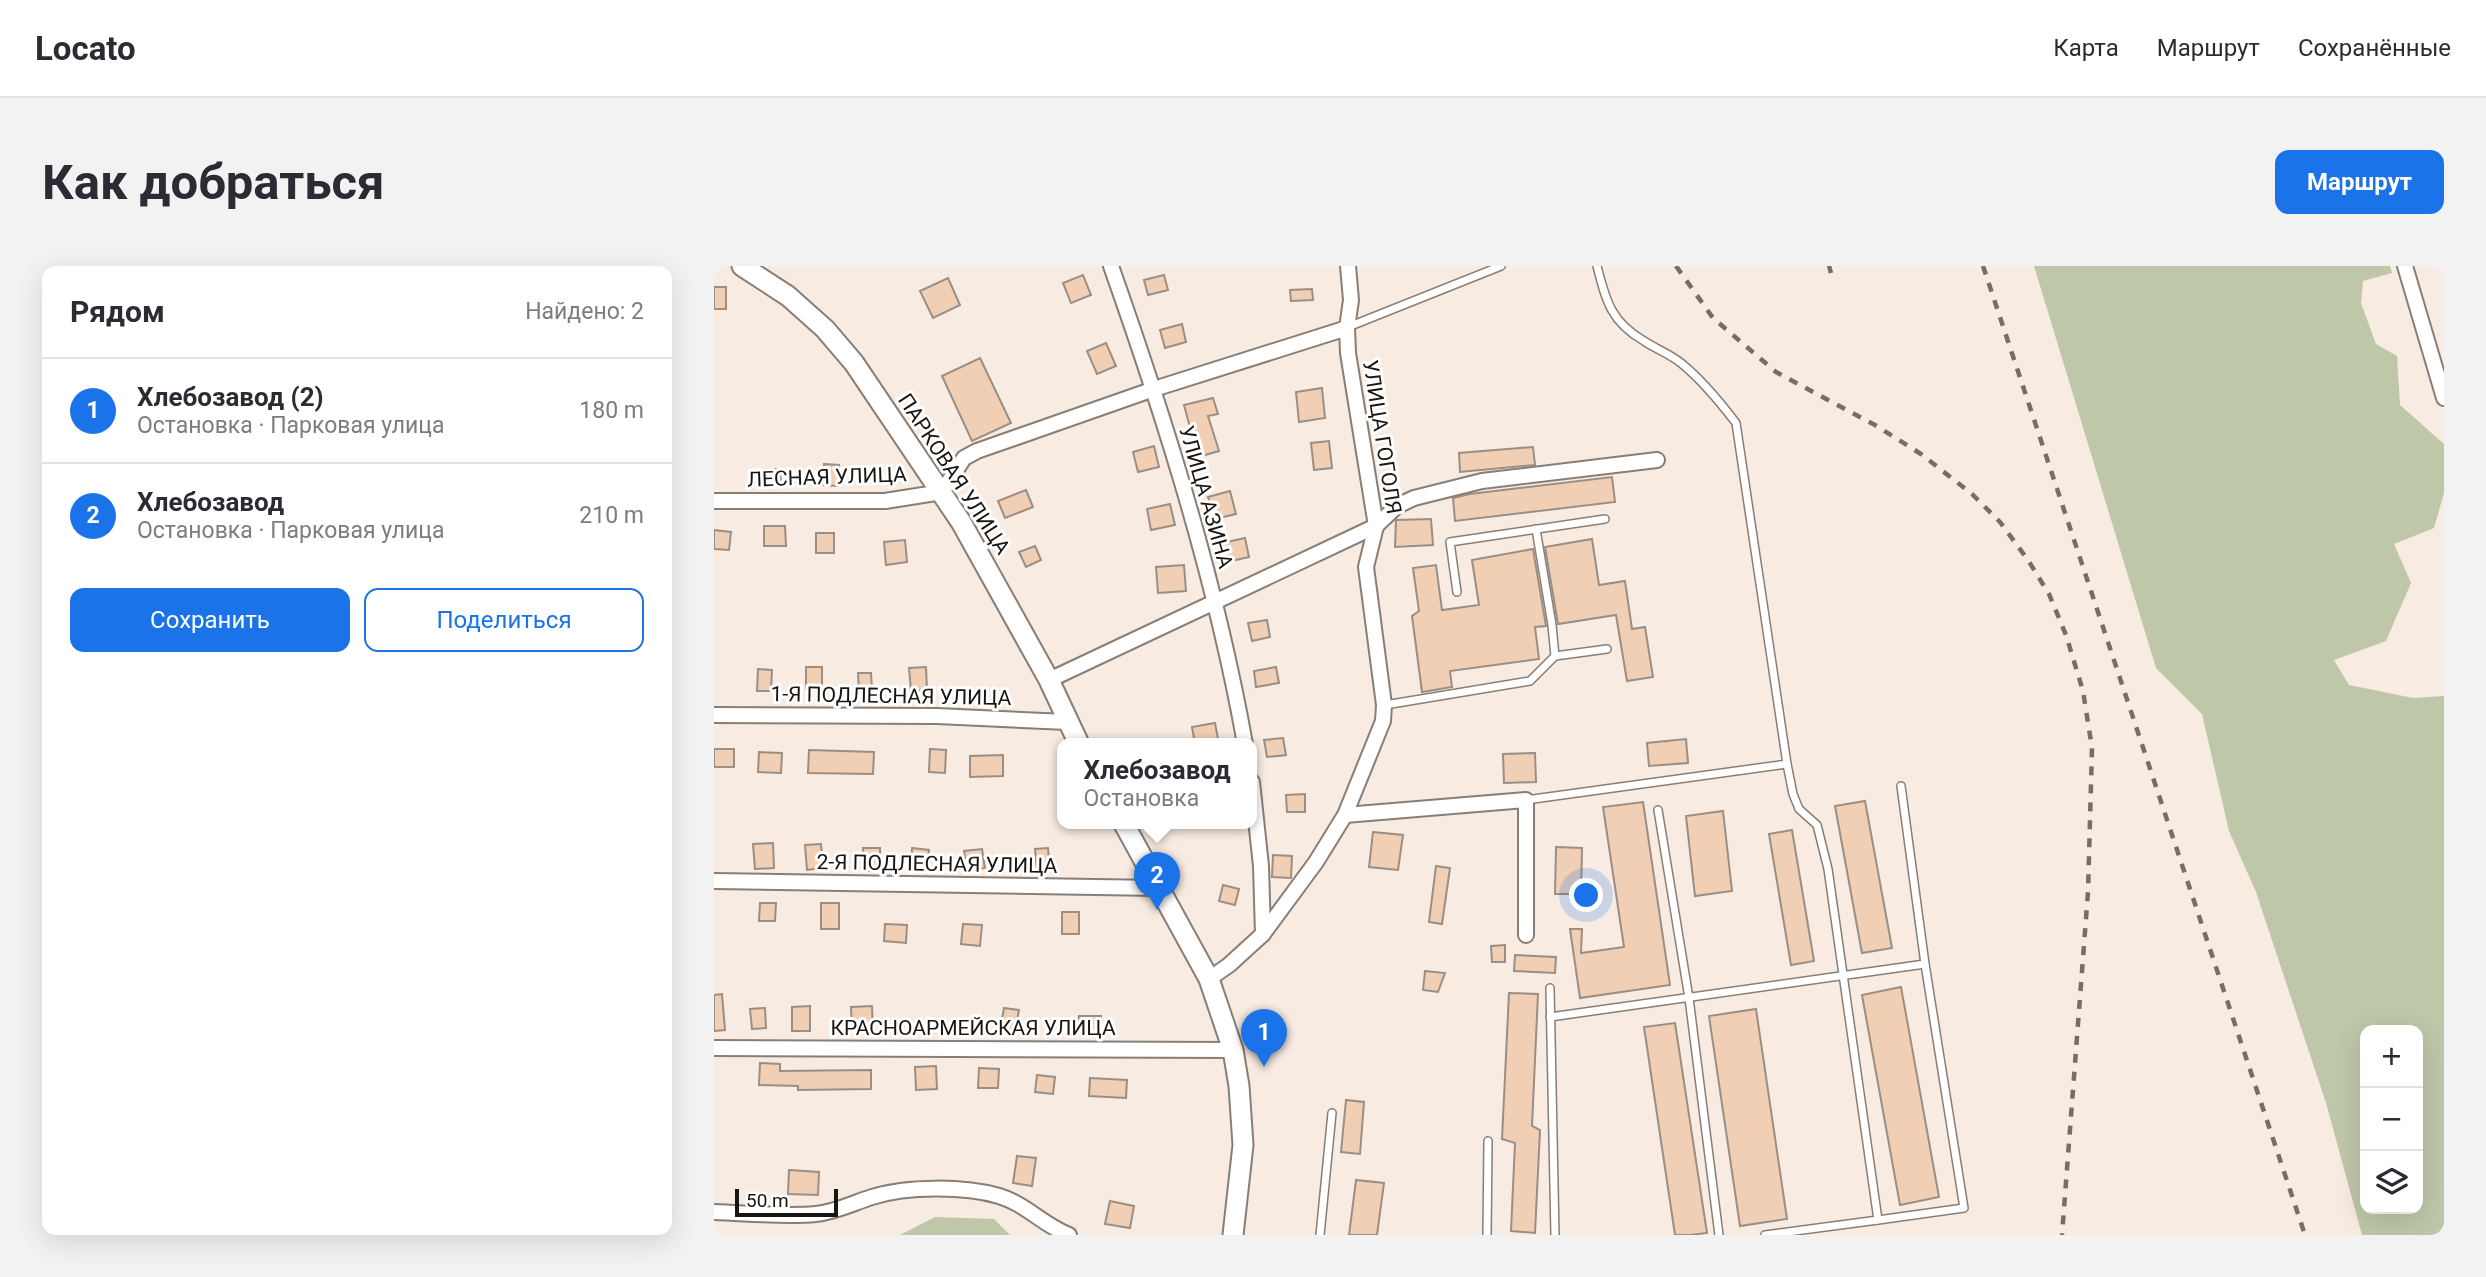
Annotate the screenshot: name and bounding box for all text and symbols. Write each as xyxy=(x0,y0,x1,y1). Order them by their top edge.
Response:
text: Locato xyxy=(35,29,136,68)
text: Карта xyxy=(2053,34,2119,62)
text: Маршрут xyxy=(2157,34,2260,62)
text: Сохранённые xyxy=(2298,34,2451,62)
button: Маршрут xyxy=(2275,150,2444,214)
text: Как добраться xyxy=(42,154,384,211)
text: Рядом xyxy=(70,294,165,329)
text: Найдено: 2 xyxy=(525,298,644,325)
street label: УЛИЦА ГОГОЛЯ xyxy=(1358,358,1406,516)
text: Хлебозавод (2) xyxy=(137,382,324,412)
street label: ПАРКОВАЯ УЛИЦА xyxy=(893,389,1015,559)
text: 1 xyxy=(86,397,100,424)
text: 180 m xyxy=(579,397,644,424)
text: Остановка · Парковая улица xyxy=(137,412,444,439)
street label: УЛИЦА АЗИНА xyxy=(1174,423,1238,571)
street label: ЛЕСНАЯ УЛИЦА xyxy=(747,462,907,492)
text: Хлебозавод xyxy=(137,487,284,517)
text: 2 xyxy=(86,502,100,529)
text: 210 m xyxy=(579,502,644,529)
text: Остановка · Парковая улица xyxy=(137,517,444,544)
button: Сохранить xyxy=(70,588,350,652)
button: Поделиться xyxy=(364,588,644,652)
street label: 1-Я ПОДЛЕСНАЯ УЛИЦА xyxy=(770,682,1012,710)
popup xyxy=(1057,738,1257,829)
text: Хлебозавод xyxy=(1083,755,1231,785)
text: Остановка xyxy=(1083,785,1199,812)
street label: 2-Я ПОДЛЕСНАЯ УЛИЦА xyxy=(816,850,1058,878)
pin: 2 xyxy=(1134,852,1180,910)
your location xyxy=(1569,878,1603,912)
pin: 1 xyxy=(1241,1009,1287,1067)
street label: КРАСНОАРМЕЙСКАЯ УЛИЦА xyxy=(830,1016,1116,1040)
map controls xyxy=(2360,1025,2423,1214)
button: + xyxy=(2360,1025,2423,1088)
button: − xyxy=(2360,1088,2423,1151)
button: layers xyxy=(2360,1151,2423,1214)
scale bar xyxy=(735,1186,838,1218)
text: 50 m xyxy=(746,1189,789,1212)

